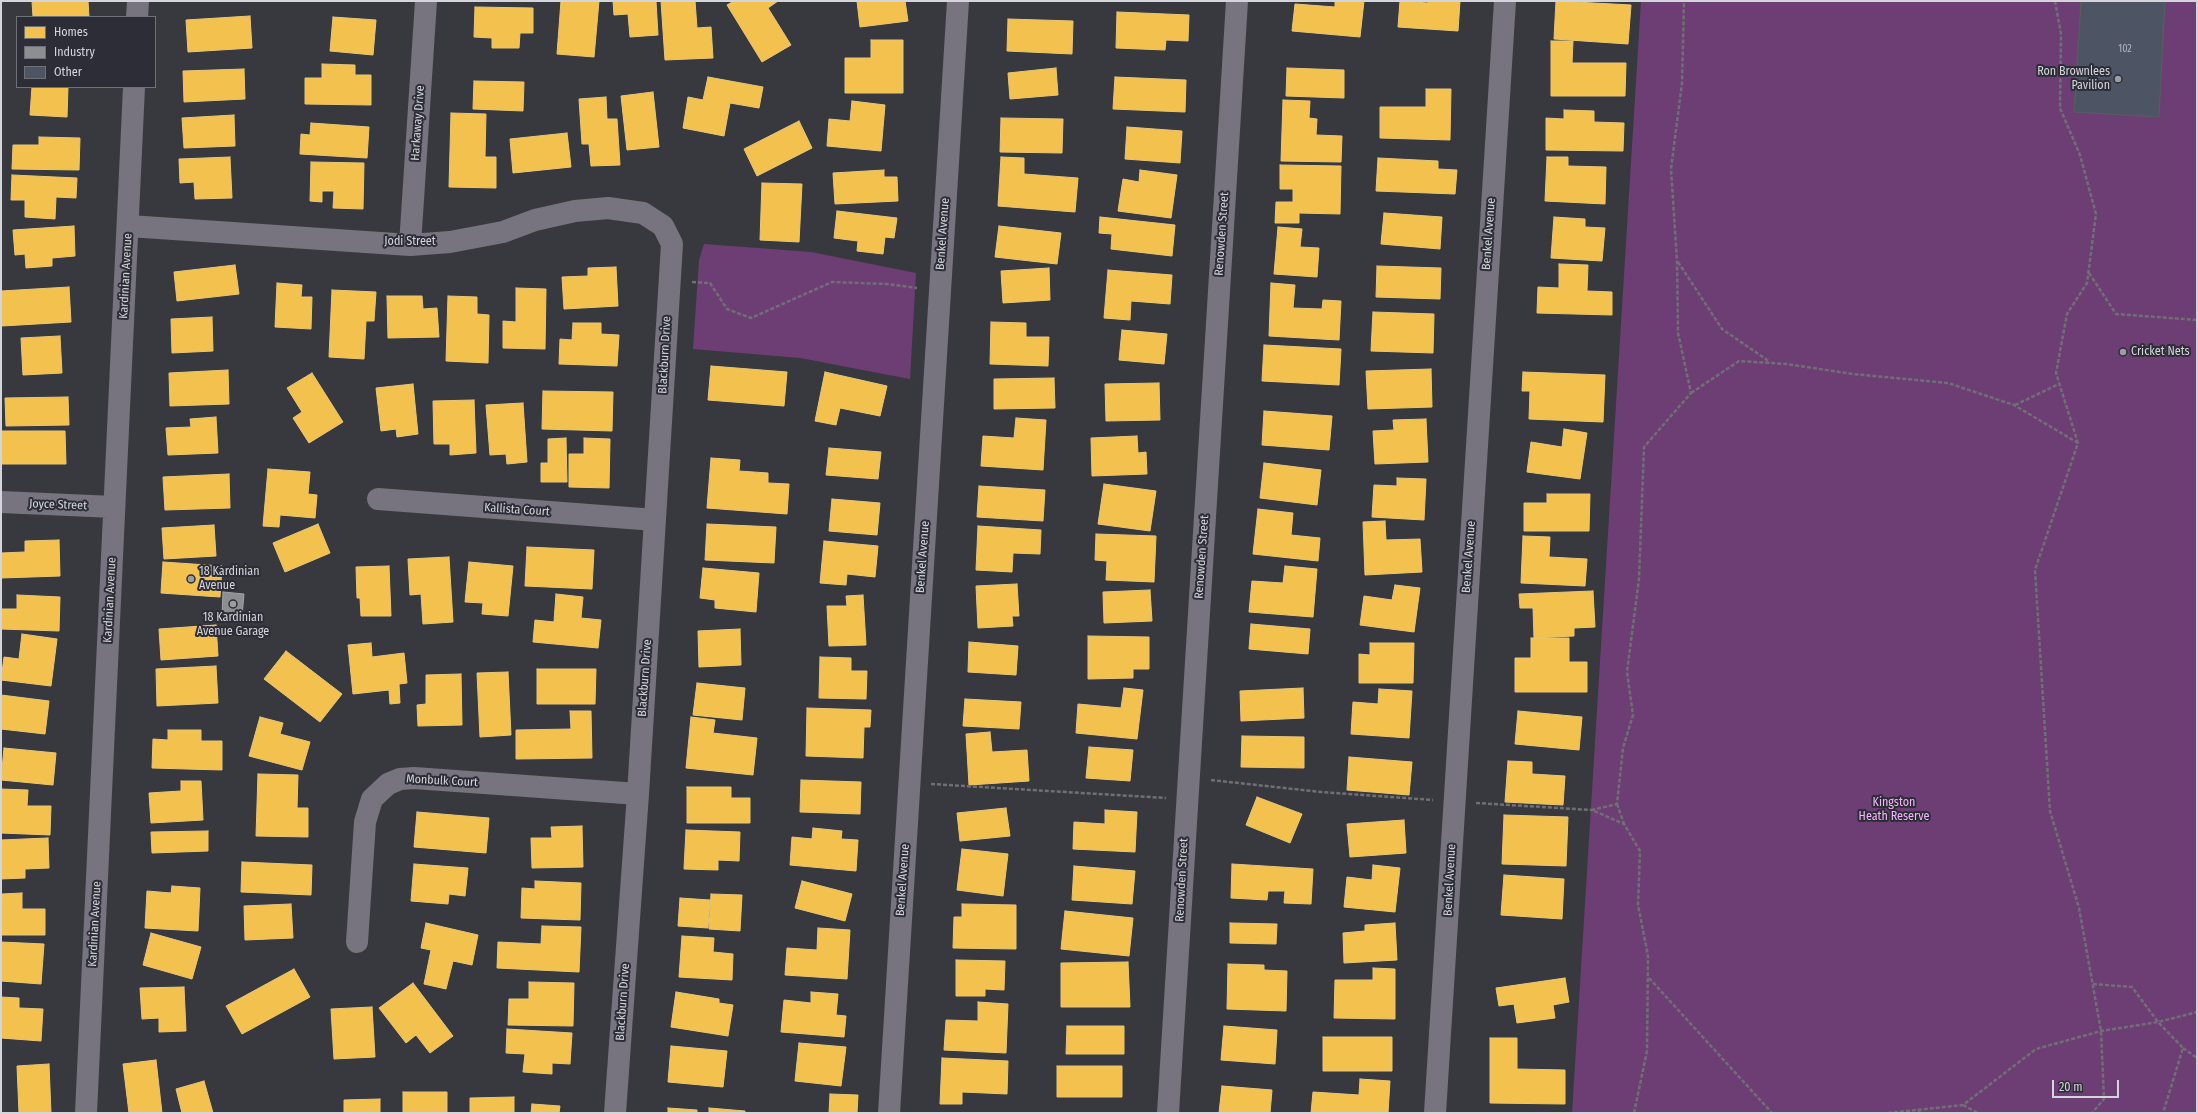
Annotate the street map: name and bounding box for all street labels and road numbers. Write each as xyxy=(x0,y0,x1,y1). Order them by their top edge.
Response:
street label: Harkaway Drive xyxy=(408,85,428,161)
street label: Renowden Street xyxy=(1212,192,1232,276)
street label: Benkel Avenue xyxy=(933,197,953,271)
street label: Benkel Avenue xyxy=(1479,197,1499,271)
street label: Kardinian Avenue xyxy=(117,233,135,319)
street label: Jodi Street xyxy=(384,235,436,249)
street label: Blackburn Drive xyxy=(656,316,674,394)
street label: Joyce Street xyxy=(29,497,87,513)
street label: Kallista Court xyxy=(484,501,550,519)
street label: Renowden Street xyxy=(1192,515,1212,599)
street label: Benkel Avenue xyxy=(913,520,933,594)
street label: Benkel Avenue xyxy=(1459,520,1479,594)
street label: Kardinian Avenue xyxy=(101,557,119,643)
street label: Blackburn Drive xyxy=(635,639,655,717)
street label: Monbulk Court xyxy=(406,772,478,790)
street label: Renowden Street xyxy=(1173,838,1191,922)
street label: Benkel Avenue xyxy=(893,843,913,917)
street label: Benkel Avenue xyxy=(1441,844,1459,916)
street label: Kardinian Avenue xyxy=(86,881,104,967)
street label: Blackburn Drive xyxy=(613,963,633,1041)

